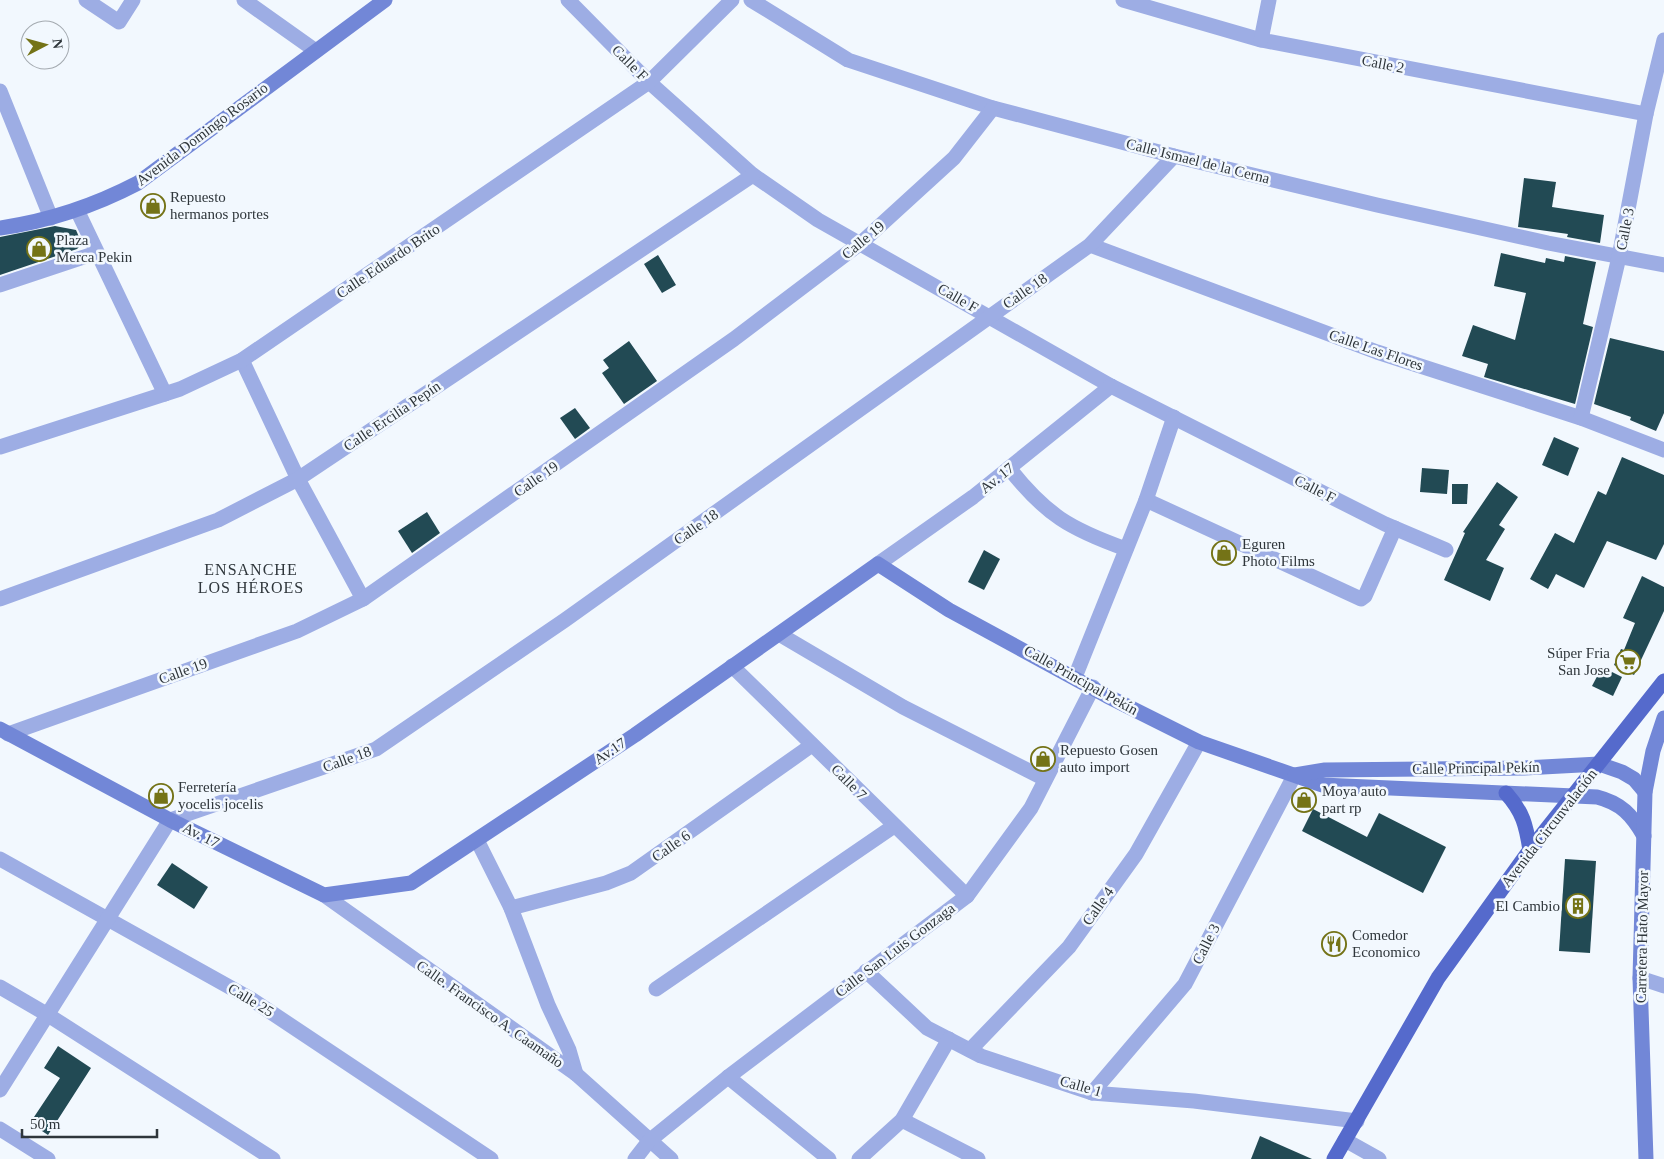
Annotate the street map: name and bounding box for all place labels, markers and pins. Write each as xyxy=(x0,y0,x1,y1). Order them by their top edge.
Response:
place label: Repuesto hermanos portes xyxy=(170,189,269,222)
shop icon: Repuesto hermanos portes xyxy=(140,193,166,219)
place label: Plaza Merca Pekin xyxy=(56,232,133,265)
shop icon: Plaza Merca Pekin xyxy=(26,236,52,262)
place label: Eguren Photo Films xyxy=(1242,536,1315,569)
shop icon: Eguren Photo Films xyxy=(1211,540,1237,566)
place label: Súper Fria San Jose xyxy=(1547,645,1610,678)
supermarket icon: Súper Fria San Jose xyxy=(1615,649,1641,675)
place label: Repuesto Gosen auto import xyxy=(1060,742,1158,775)
shop icon: Repuesto Gosen auto import xyxy=(1030,746,1056,772)
place label: Ferretería yocelis jocelis xyxy=(178,779,264,812)
shop icon: Ferretería yocelis jocelis xyxy=(148,783,174,809)
place label: Moya auto part rp xyxy=(1322,783,1387,816)
shop icon: Moya auto part rp xyxy=(1291,787,1317,813)
building icon: El Cambio xyxy=(1565,893,1591,919)
place label: El Cambio xyxy=(1495,898,1560,914)
place label: Comedor Economico xyxy=(1352,927,1420,960)
restaurant icon: Comedor Economico xyxy=(1321,931,1347,957)

